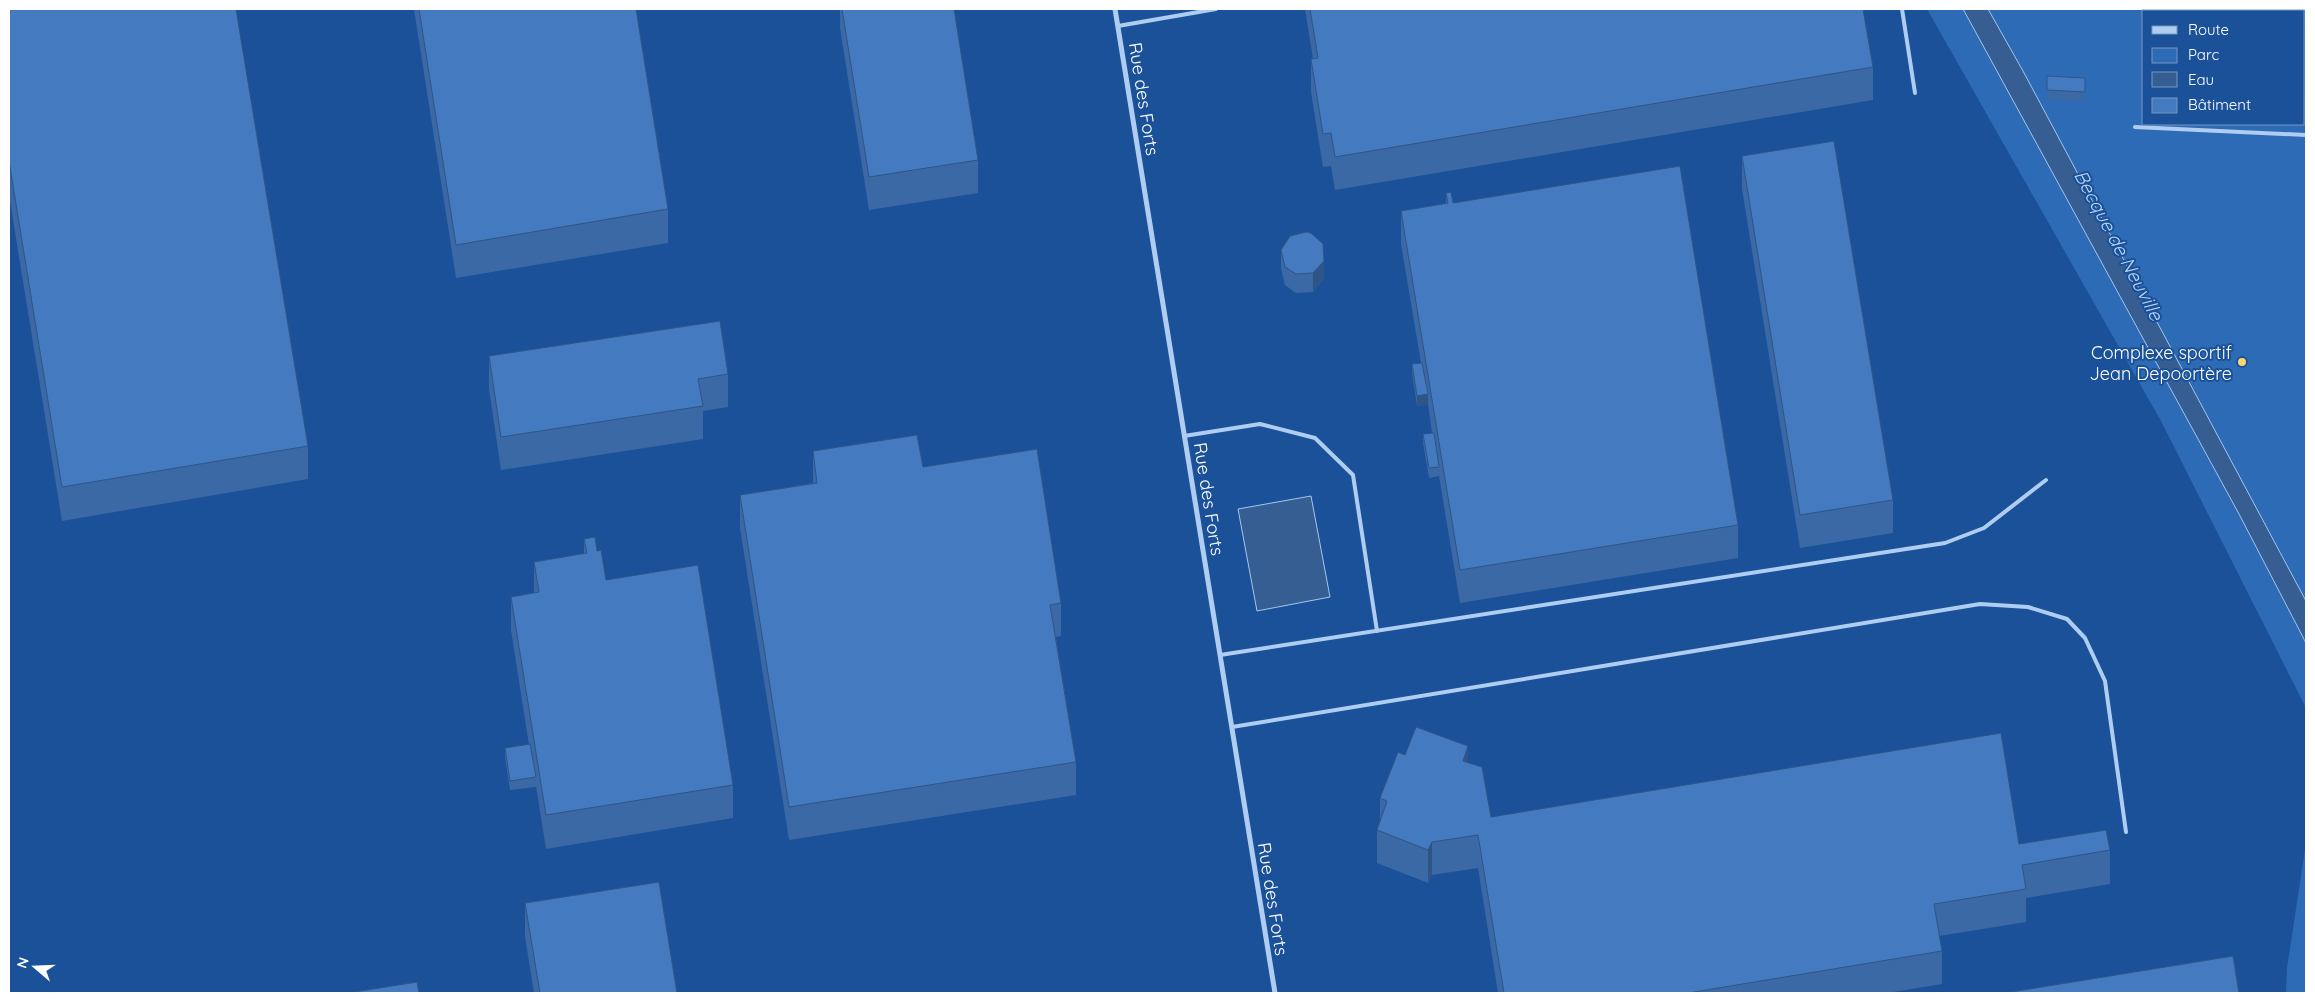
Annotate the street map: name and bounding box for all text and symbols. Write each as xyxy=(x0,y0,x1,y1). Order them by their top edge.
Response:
legend xyxy=(2142,10,2305,125)
text: Route xyxy=(2188,20,2229,39)
street label: Rue des Forts xyxy=(1124,41,1164,157)
text: Parc xyxy=(2188,45,2219,64)
text: Eau xyxy=(2188,70,2214,89)
text: Bâtiment xyxy=(2188,95,2251,114)
water label: Becque de Neuville xyxy=(2069,165,2169,326)
place label: Complexe sportif Jean Depoortère xyxy=(2090,341,2233,385)
marker: Complexe sportif Jean Depoortère xyxy=(2236,356,2248,368)
street label: Rue des Forts xyxy=(1189,441,1229,557)
street label: Rue des Forts xyxy=(1253,841,1293,957)
north arrow xyxy=(10,942,60,992)
text: N xyxy=(13,955,33,971)

